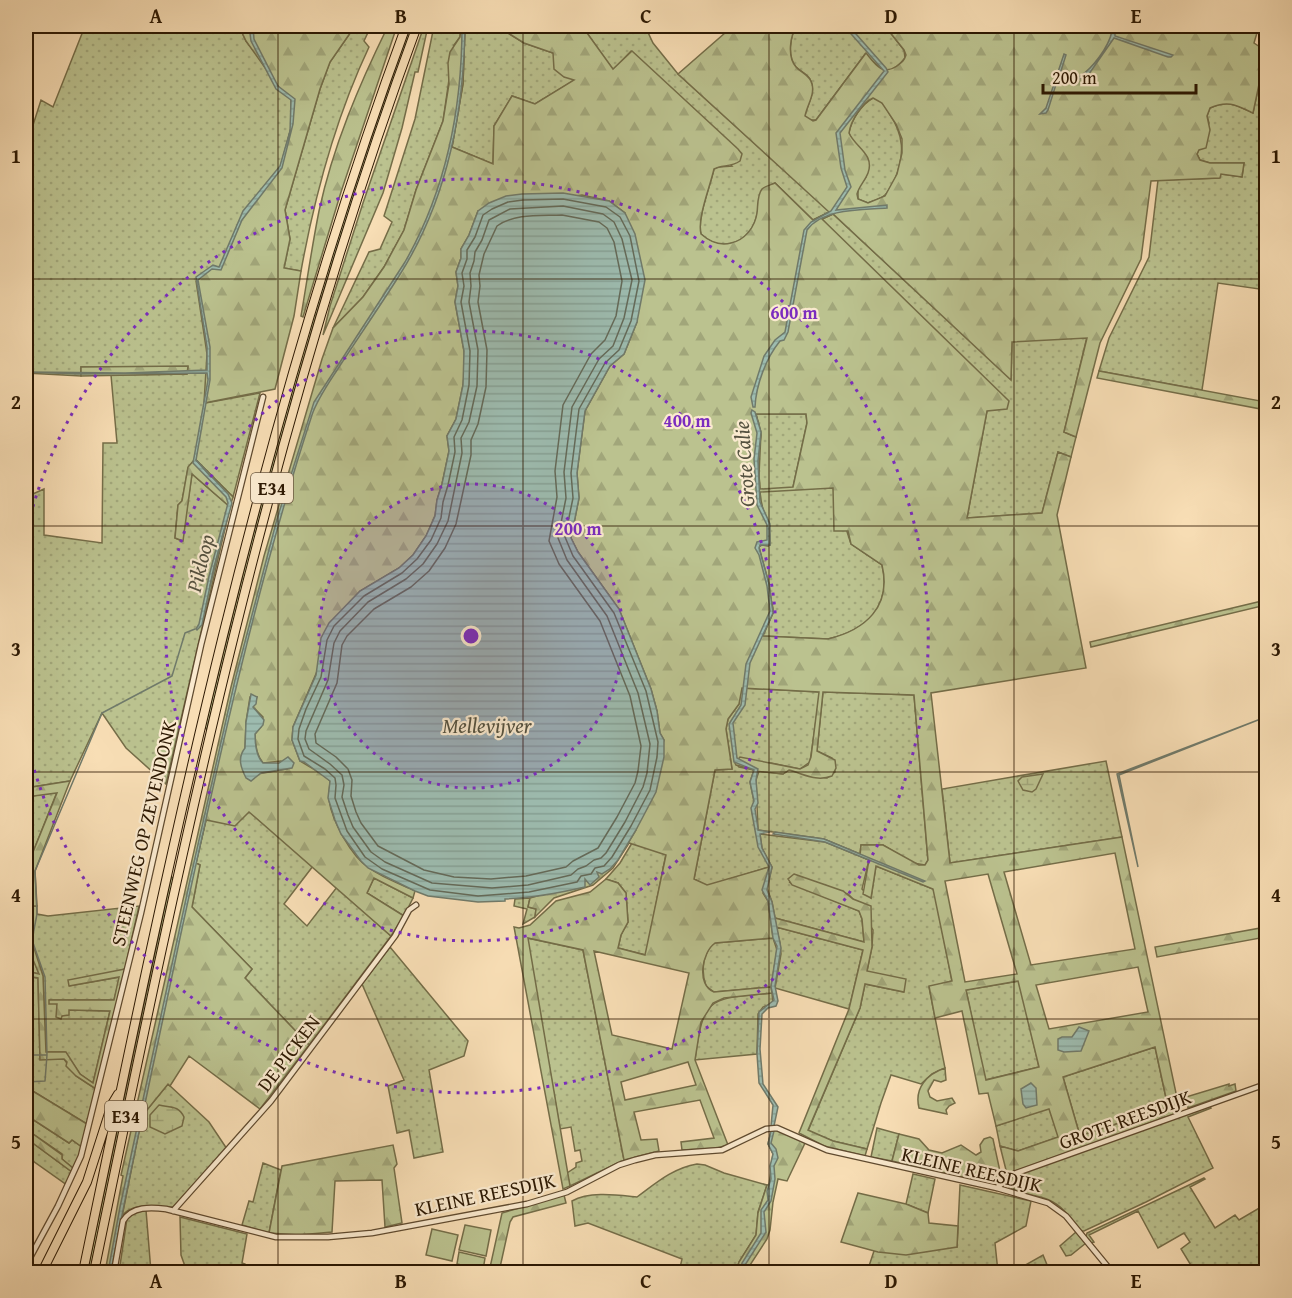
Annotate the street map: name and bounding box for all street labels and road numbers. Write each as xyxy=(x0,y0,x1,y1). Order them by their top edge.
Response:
road number: E34 xyxy=(251,473,293,503)
street label: STEENWEG OP ZEVENDONK xyxy=(103,717,183,949)
street label: DE PICKEN xyxy=(249,1009,327,1097)
street label: GROTE REESDIJK xyxy=(1055,1082,1195,1156)
road number: E34 xyxy=(105,1101,147,1131)
street label: KLEINE REESDIJK xyxy=(899,1139,1045,1199)
street label: KLEINE REESDIJK xyxy=(412,1165,558,1223)

